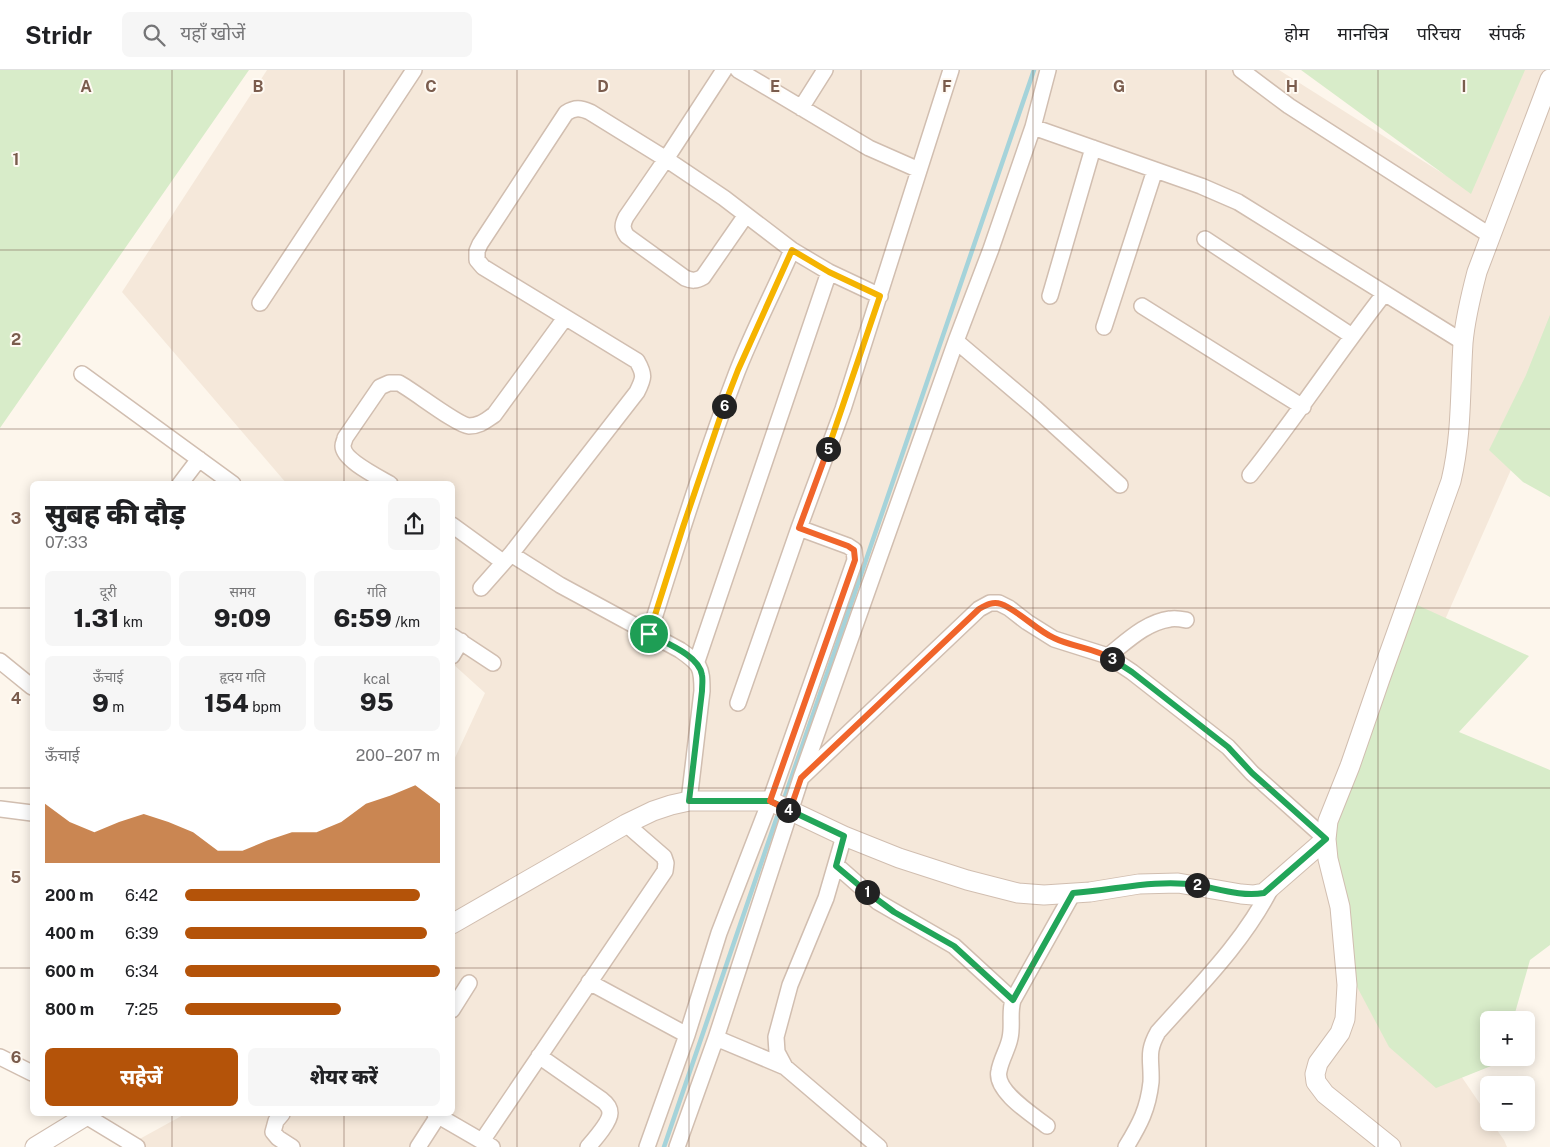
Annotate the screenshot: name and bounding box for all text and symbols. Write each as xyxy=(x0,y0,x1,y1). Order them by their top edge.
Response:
search box xyxy=(122,12,472,57)
text: Stridr xyxy=(25,21,92,49)
icon: search xyxy=(140,21,168,49)
text: यहाँ खोजें xyxy=(180,22,245,44)
text: होम xyxy=(1284,23,1309,44)
text: मानचित्र xyxy=(1337,23,1389,44)
text: परिचय xyxy=(1417,23,1461,44)
text: संपर्क xyxy=(1489,23,1525,44)
text: A xyxy=(80,77,92,96)
text: B xyxy=(253,77,264,96)
text: C xyxy=(425,77,437,96)
text: D xyxy=(597,77,609,96)
text: E xyxy=(770,77,780,96)
text: F xyxy=(942,77,952,96)
text: G xyxy=(1113,77,1125,96)
text: H xyxy=(1286,77,1298,96)
text: I xyxy=(1462,77,1466,96)
text: 1 xyxy=(13,150,19,169)
text: 2 xyxy=(11,330,21,349)
pin: 6 xyxy=(712,394,736,418)
text: 6 xyxy=(720,398,729,414)
pin: 5 xyxy=(816,436,840,462)
text: 5 xyxy=(824,441,833,457)
text: सुबह की दौड़ xyxy=(45,497,185,530)
button: share xyxy=(388,498,440,550)
text: 3 xyxy=(11,509,21,528)
text: 07:33 xyxy=(45,533,88,552)
text: दूरी xyxy=(100,584,117,600)
text: समय xyxy=(230,584,255,600)
text: गति xyxy=(367,584,387,600)
text: 1.31 xyxy=(73,603,120,633)
text: 9:09 xyxy=(214,603,271,633)
text: 6:59 xyxy=(334,603,392,633)
pin xyxy=(628,613,670,655)
text: km xyxy=(120,614,143,630)
text: /km xyxy=(392,614,420,630)
icon: arrive xyxy=(635,620,663,648)
pin: 3 xyxy=(1100,646,1124,672)
text: 3 xyxy=(1108,651,1117,667)
text: ऊँचाई xyxy=(93,669,123,685)
text: हृदय गति xyxy=(219,669,266,685)
text: kcal xyxy=(363,671,390,687)
text: 95 xyxy=(360,687,394,717)
text: 9 xyxy=(92,688,109,718)
text: 154 xyxy=(204,688,249,718)
text: 4 xyxy=(11,689,22,708)
text: m xyxy=(109,699,124,715)
text: bpm xyxy=(249,699,281,715)
text: ऊँचाई xyxy=(45,746,80,765)
text: 200–207 m xyxy=(356,746,440,765)
pin: 4 xyxy=(776,798,800,822)
text: 4 xyxy=(784,802,793,818)
text: 5 xyxy=(11,868,22,887)
pin: 2 xyxy=(1184,872,1210,898)
text: 2 xyxy=(1193,877,1202,893)
pin: 1 xyxy=(854,880,880,904)
text: 1 xyxy=(865,884,871,900)
text: 200 m xyxy=(45,886,94,905)
text: 6:42 xyxy=(125,886,158,905)
text: 400 m xyxy=(45,924,94,943)
text: 6:39 xyxy=(125,924,159,943)
text: 600 m xyxy=(45,962,94,981)
text: 6:34 xyxy=(125,962,159,981)
text: 800 m xyxy=(45,1000,94,1019)
text: 7:25 xyxy=(125,1000,158,1019)
map controls xyxy=(1480,1011,1535,1131)
button: + xyxy=(1480,1011,1535,1066)
text: 6 xyxy=(11,1048,21,1067)
button: सहेजें xyxy=(45,1048,238,1106)
button: शेयर करें xyxy=(248,1048,440,1106)
button: − xyxy=(1480,1076,1535,1131)

